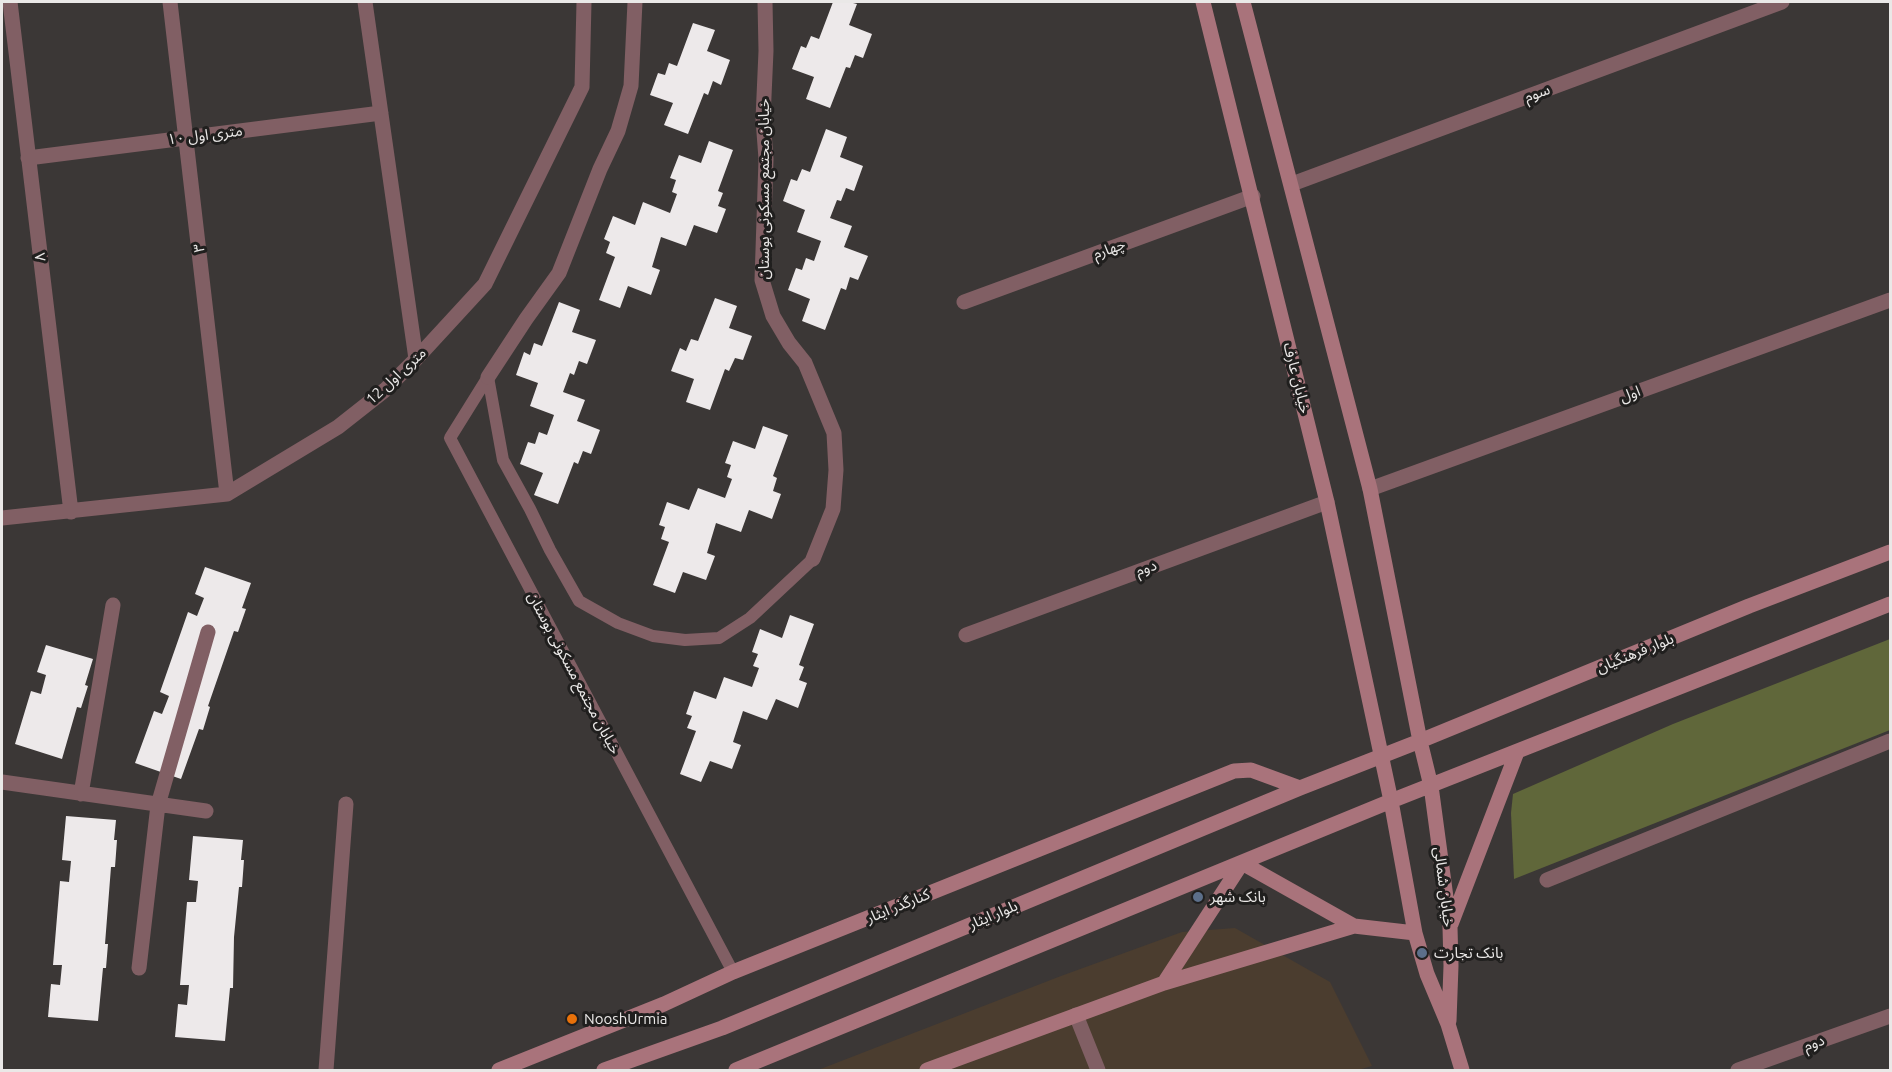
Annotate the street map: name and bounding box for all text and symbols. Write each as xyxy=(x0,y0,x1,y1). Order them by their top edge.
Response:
street label: سوم xyxy=(1522,80,1552,106)
street label: خیابان مجتمع مسکونی بوستان xyxy=(755,99,773,279)
street label: ۱۰ متری اول xyxy=(166,121,244,149)
street label: چهارم xyxy=(1090,235,1128,263)
street label: ۳ xyxy=(190,243,208,253)
street label: ۸ xyxy=(31,252,49,262)
street label: خیابان عارف xyxy=(1279,341,1315,415)
street label: 12 متری اول xyxy=(362,344,430,408)
street label: اول xyxy=(1617,382,1643,406)
street label: دوم xyxy=(1133,556,1159,580)
street label: خیابان مجتمع مسکونی بوستان xyxy=(524,589,624,757)
street label: بلوار فرهنگیان xyxy=(1594,629,1676,677)
street label: خیابان شمالی xyxy=(1430,846,1458,928)
street label: کنارگذر ایثار xyxy=(863,885,933,927)
place label: بانک شهر xyxy=(1210,888,1266,906)
marker: بانک شهر xyxy=(1191,890,1205,904)
street label: بلوار ایثار xyxy=(966,897,1020,933)
place label: بانک تجارت xyxy=(1434,944,1503,962)
marker: بانک تجارت xyxy=(1415,946,1429,960)
place label: NooshUrmia xyxy=(584,1010,668,1028)
marker: NooshUrmia xyxy=(565,1012,579,1026)
street label: دوم xyxy=(1801,1031,1827,1055)

